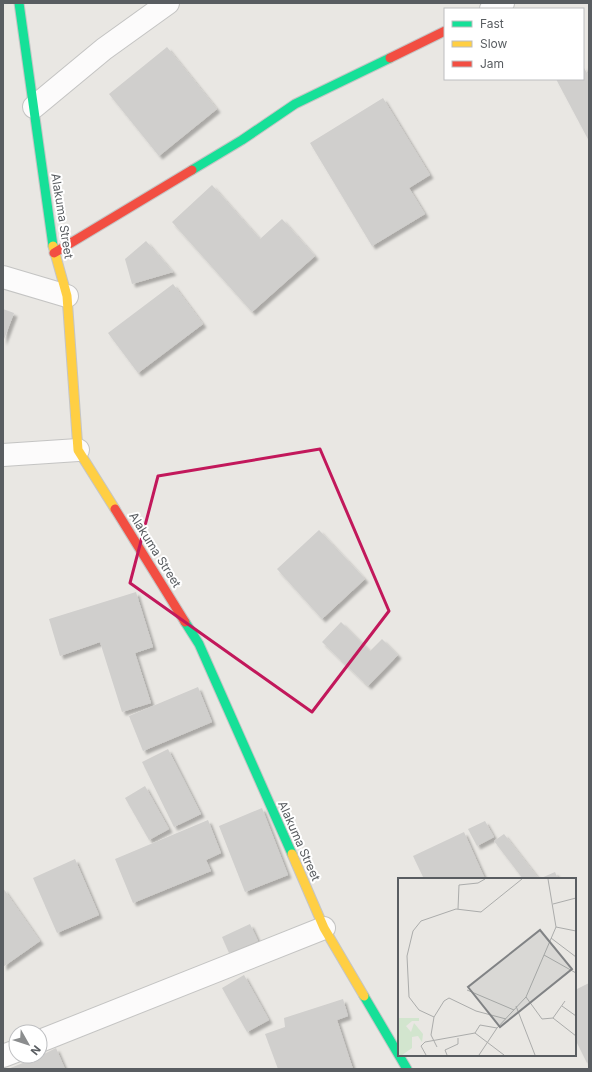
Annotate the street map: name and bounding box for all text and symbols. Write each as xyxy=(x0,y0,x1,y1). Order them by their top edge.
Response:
legend xyxy=(444,8,584,80)
text: Fast xyxy=(480,16,504,31)
text: Slow xyxy=(480,36,508,51)
text: Jam xyxy=(480,56,504,71)
street label: Alakuma Street xyxy=(48,172,77,260)
street label: Alakuma Street xyxy=(126,509,185,590)
street label: Alakuma Street xyxy=(275,798,324,883)
inset map xyxy=(398,878,576,1056)
north arrow xyxy=(8,1024,48,1064)
text: N xyxy=(28,1043,44,1058)

